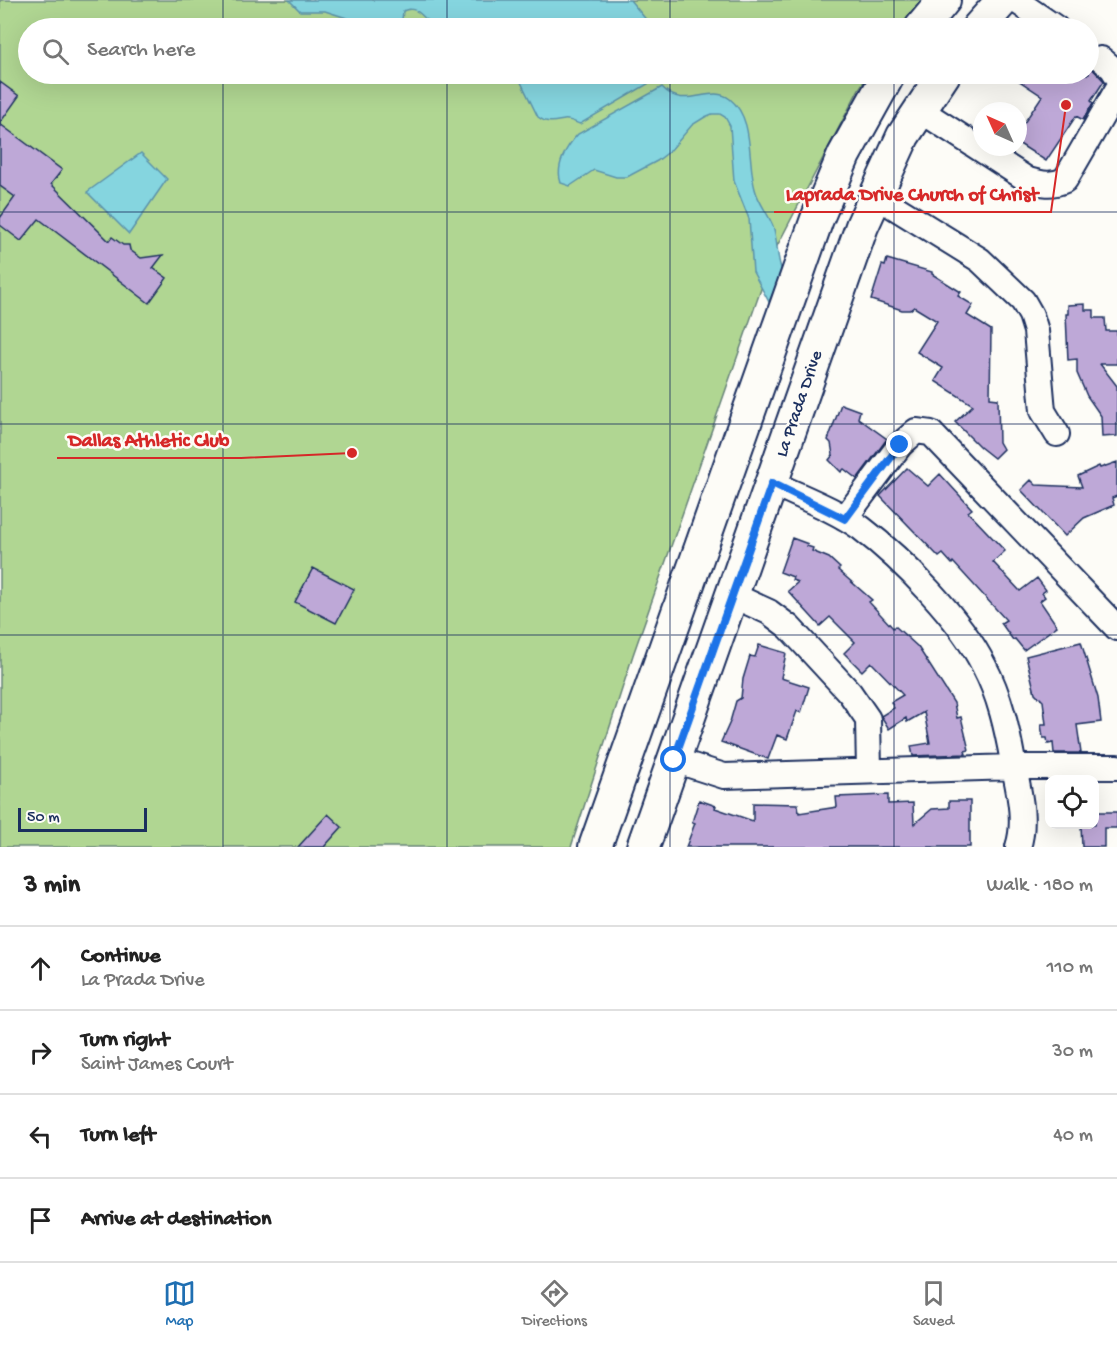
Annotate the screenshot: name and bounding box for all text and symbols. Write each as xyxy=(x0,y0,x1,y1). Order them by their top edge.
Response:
search box xyxy=(18,18,1099,84)
icon: search xyxy=(39,35,72,68)
text: Search here xyxy=(87,38,195,64)
north arrow xyxy=(973,102,1027,156)
callout: Laprada Drive Church of Christ xyxy=(774,174,1051,212)
text: Laprada Drive Church of Christ xyxy=(786,185,1040,208)
street label: La Prada Drive xyxy=(772,347,828,460)
callout: Dallas Athletic Club xyxy=(57,420,241,458)
text: Dallas Athletic Club xyxy=(67,431,230,454)
route end xyxy=(886,431,912,457)
route start xyxy=(660,746,686,772)
map controls xyxy=(1045,775,1099,829)
button: locate xyxy=(1045,775,1099,829)
scale bar xyxy=(18,805,147,832)
text: 50 m xyxy=(27,809,60,828)
text: 3 min xyxy=(24,871,80,902)
text: Walk · 180 m xyxy=(986,875,1093,898)
text: Continue xyxy=(81,944,161,970)
icon: ahead xyxy=(24,952,57,985)
text: 110 m xyxy=(1047,957,1093,980)
text: La Prada Drive xyxy=(81,970,205,993)
text: Turn right xyxy=(81,1028,169,1054)
icon: right xyxy=(24,1036,57,1069)
text: 30 m xyxy=(1052,1041,1093,1064)
text: Saint James Court xyxy=(81,1054,232,1077)
icon: left xyxy=(24,1120,57,1153)
text: Turn left xyxy=(81,1123,155,1149)
text: 40 m xyxy=(1053,1125,1093,1148)
icon: arrive xyxy=(24,1204,57,1237)
text: Arrive at destination xyxy=(81,1207,271,1233)
tab: Map xyxy=(163,1277,196,1332)
tab: Directions xyxy=(522,1277,587,1332)
tab: Saved xyxy=(913,1277,954,1332)

